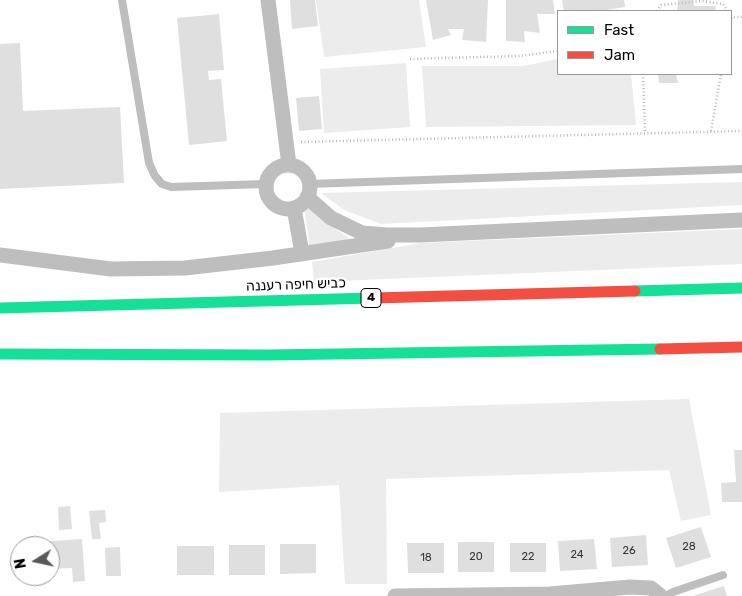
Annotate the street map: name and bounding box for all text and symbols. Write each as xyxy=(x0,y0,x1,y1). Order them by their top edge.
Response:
legend xyxy=(557,10,732,75)
text: Fast xyxy=(604,21,634,39)
text: Jam xyxy=(604,46,635,64)
street label: כביש חיפה רעננה xyxy=(246,275,346,295)
road number: 4 xyxy=(361,288,381,308)
north arrow xyxy=(10,536,60,586)
house number: 28 xyxy=(682,540,696,554)
house number: 26 xyxy=(622,544,636,558)
house number: 24 xyxy=(570,548,584,562)
house number: 20 xyxy=(469,550,483,564)
house number: 22 xyxy=(522,550,534,564)
house number: 18 xyxy=(420,551,432,565)
text: N xyxy=(11,557,30,570)

